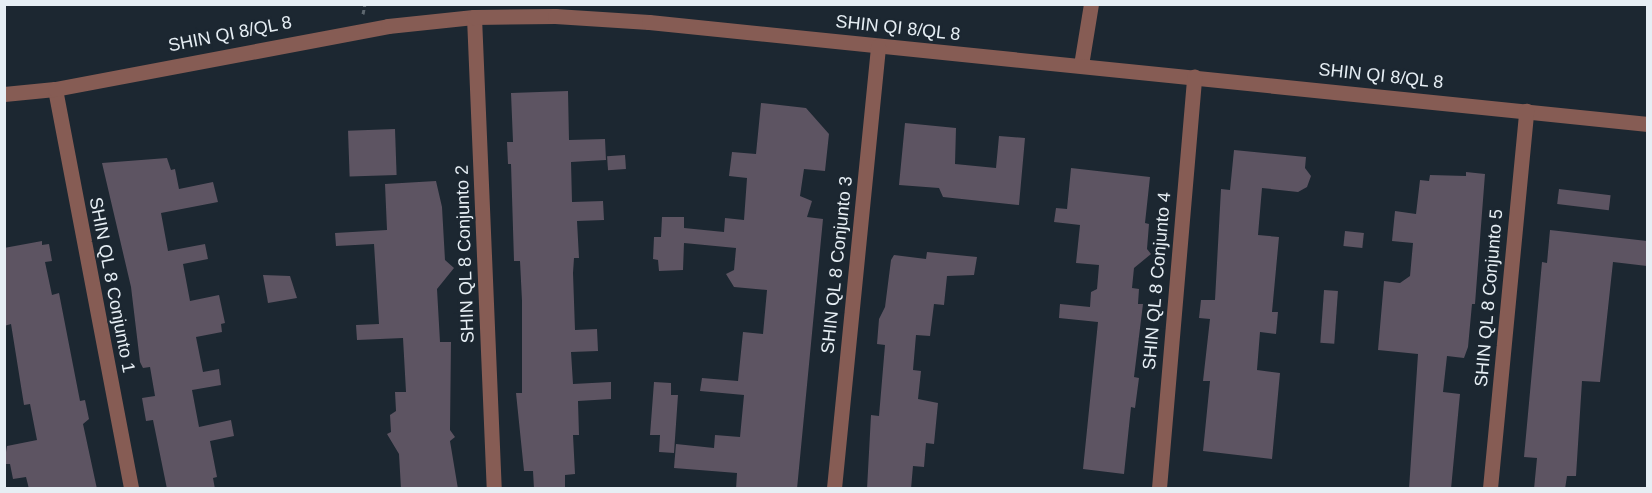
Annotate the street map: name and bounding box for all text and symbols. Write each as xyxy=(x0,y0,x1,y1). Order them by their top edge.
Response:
street label: SHIN QI 8/QL 8 xyxy=(166,11,294,57)
street label: SHIN QI 8/QL 8 xyxy=(834,11,962,45)
street label: SHIN QI 8/QL 8 xyxy=(1317,59,1445,93)
street label: SHIN QL 8 Conjunto 2 xyxy=(451,164,479,344)
street label: SHIN QL 8 Conjunto 3 xyxy=(817,175,857,355)
street label: SHIN QL 8 Conjunto 4 xyxy=(1138,191,1176,371)
street label: SHIN QL 8 Conjunto 1 xyxy=(84,195,140,375)
street label: SHIN QL 8 Conjunto 5 xyxy=(1470,208,1508,388)

